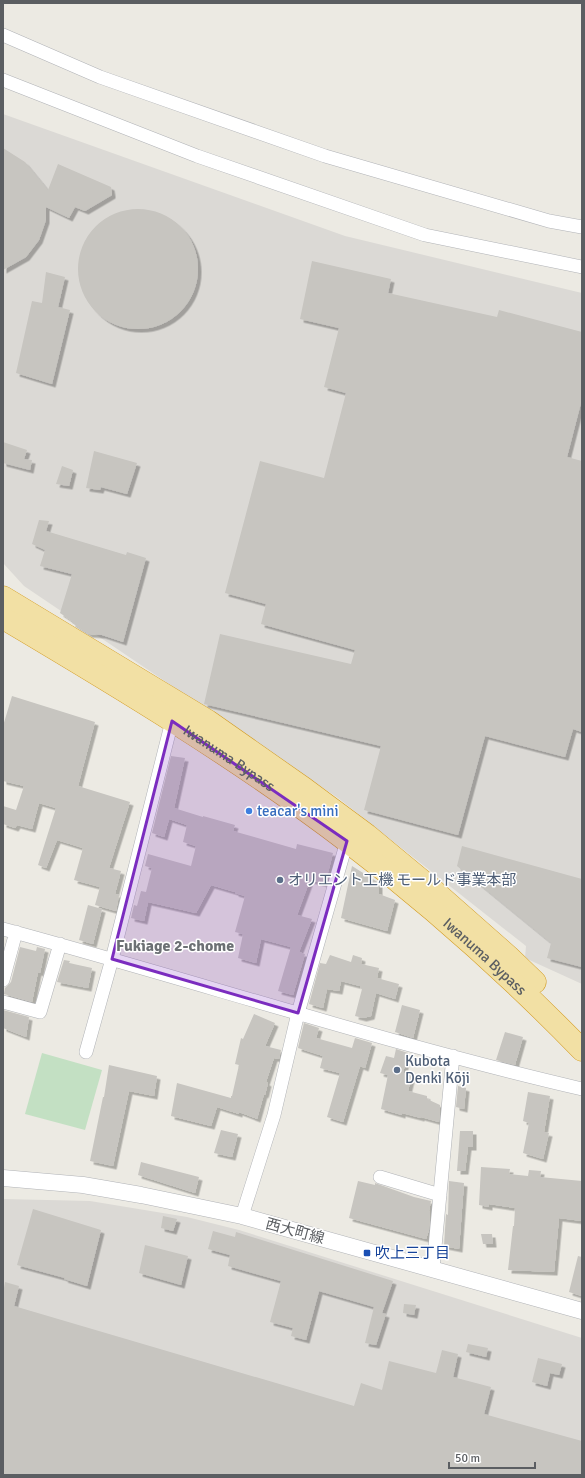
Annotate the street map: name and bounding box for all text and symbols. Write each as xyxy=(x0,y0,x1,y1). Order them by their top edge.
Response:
street label: Iwanuma Bypass xyxy=(180,721,279,795)
place label: teacar's mini xyxy=(257,802,339,820)
marker: teacar's mini xyxy=(244,806,254,816)
place label: オリエント工機 モールド事業本部 xyxy=(288,871,516,889)
marker: オリエント工機 モールド事業本部 xyxy=(275,875,285,885)
street label: Iwanuma Bypass xyxy=(439,914,531,999)
district label: Fukiage 2-chome xyxy=(116,936,234,956)
place label: Kubota Denki Kōji xyxy=(405,1052,470,1087)
marker: Kubota Denki Kōji xyxy=(392,1065,402,1075)
street label: 西大町線 xyxy=(264,1215,326,1247)
place label: 吹上三丁目 xyxy=(375,1244,450,1262)
marker: 吹上三丁目 xyxy=(362,1248,372,1258)
scale bar xyxy=(449,1444,535,1470)
text: 50 m xyxy=(455,1451,480,1466)

